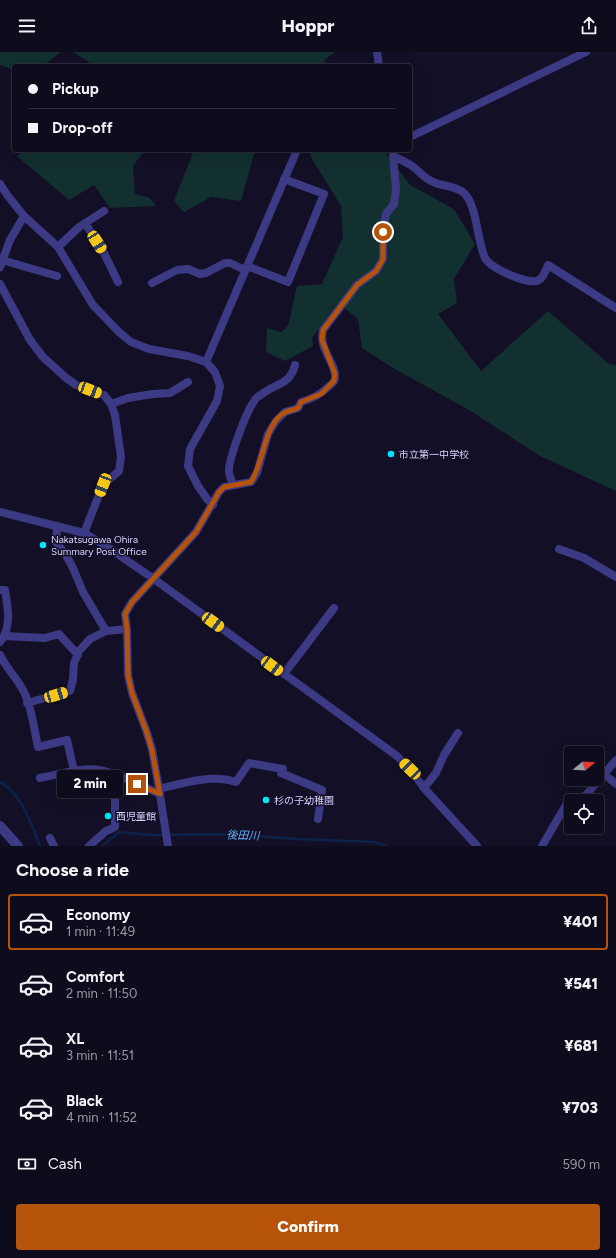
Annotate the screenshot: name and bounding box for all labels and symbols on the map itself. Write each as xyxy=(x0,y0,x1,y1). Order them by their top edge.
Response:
route start xyxy=(374,223,392,241)
car xyxy=(85,229,109,255)
car xyxy=(77,380,103,400)
place label: 市立第一中学校 xyxy=(399,448,469,461)
marker: 市立第一中学校 xyxy=(386,449,396,459)
car xyxy=(93,472,113,498)
place label: Nakatsugawa Ohira Summary Post Office xyxy=(51,533,147,558)
marker: Nakatsugawa Ohira Summary Post Office xyxy=(38,540,48,550)
car xyxy=(200,610,226,634)
car xyxy=(259,654,285,678)
car xyxy=(43,686,69,704)
north arrow xyxy=(564,746,604,786)
car xyxy=(397,756,423,782)
callout: 2 min xyxy=(57,770,123,798)
route end xyxy=(128,775,146,793)
place label: 杉の子幼稚園 xyxy=(274,794,334,807)
marker: 杉の子幼稚園 xyxy=(261,795,271,805)
place label: 西児童館 xyxy=(116,810,156,823)
marker: 西児童館 xyxy=(103,811,113,821)
water label: 後田川 xyxy=(226,828,261,843)

